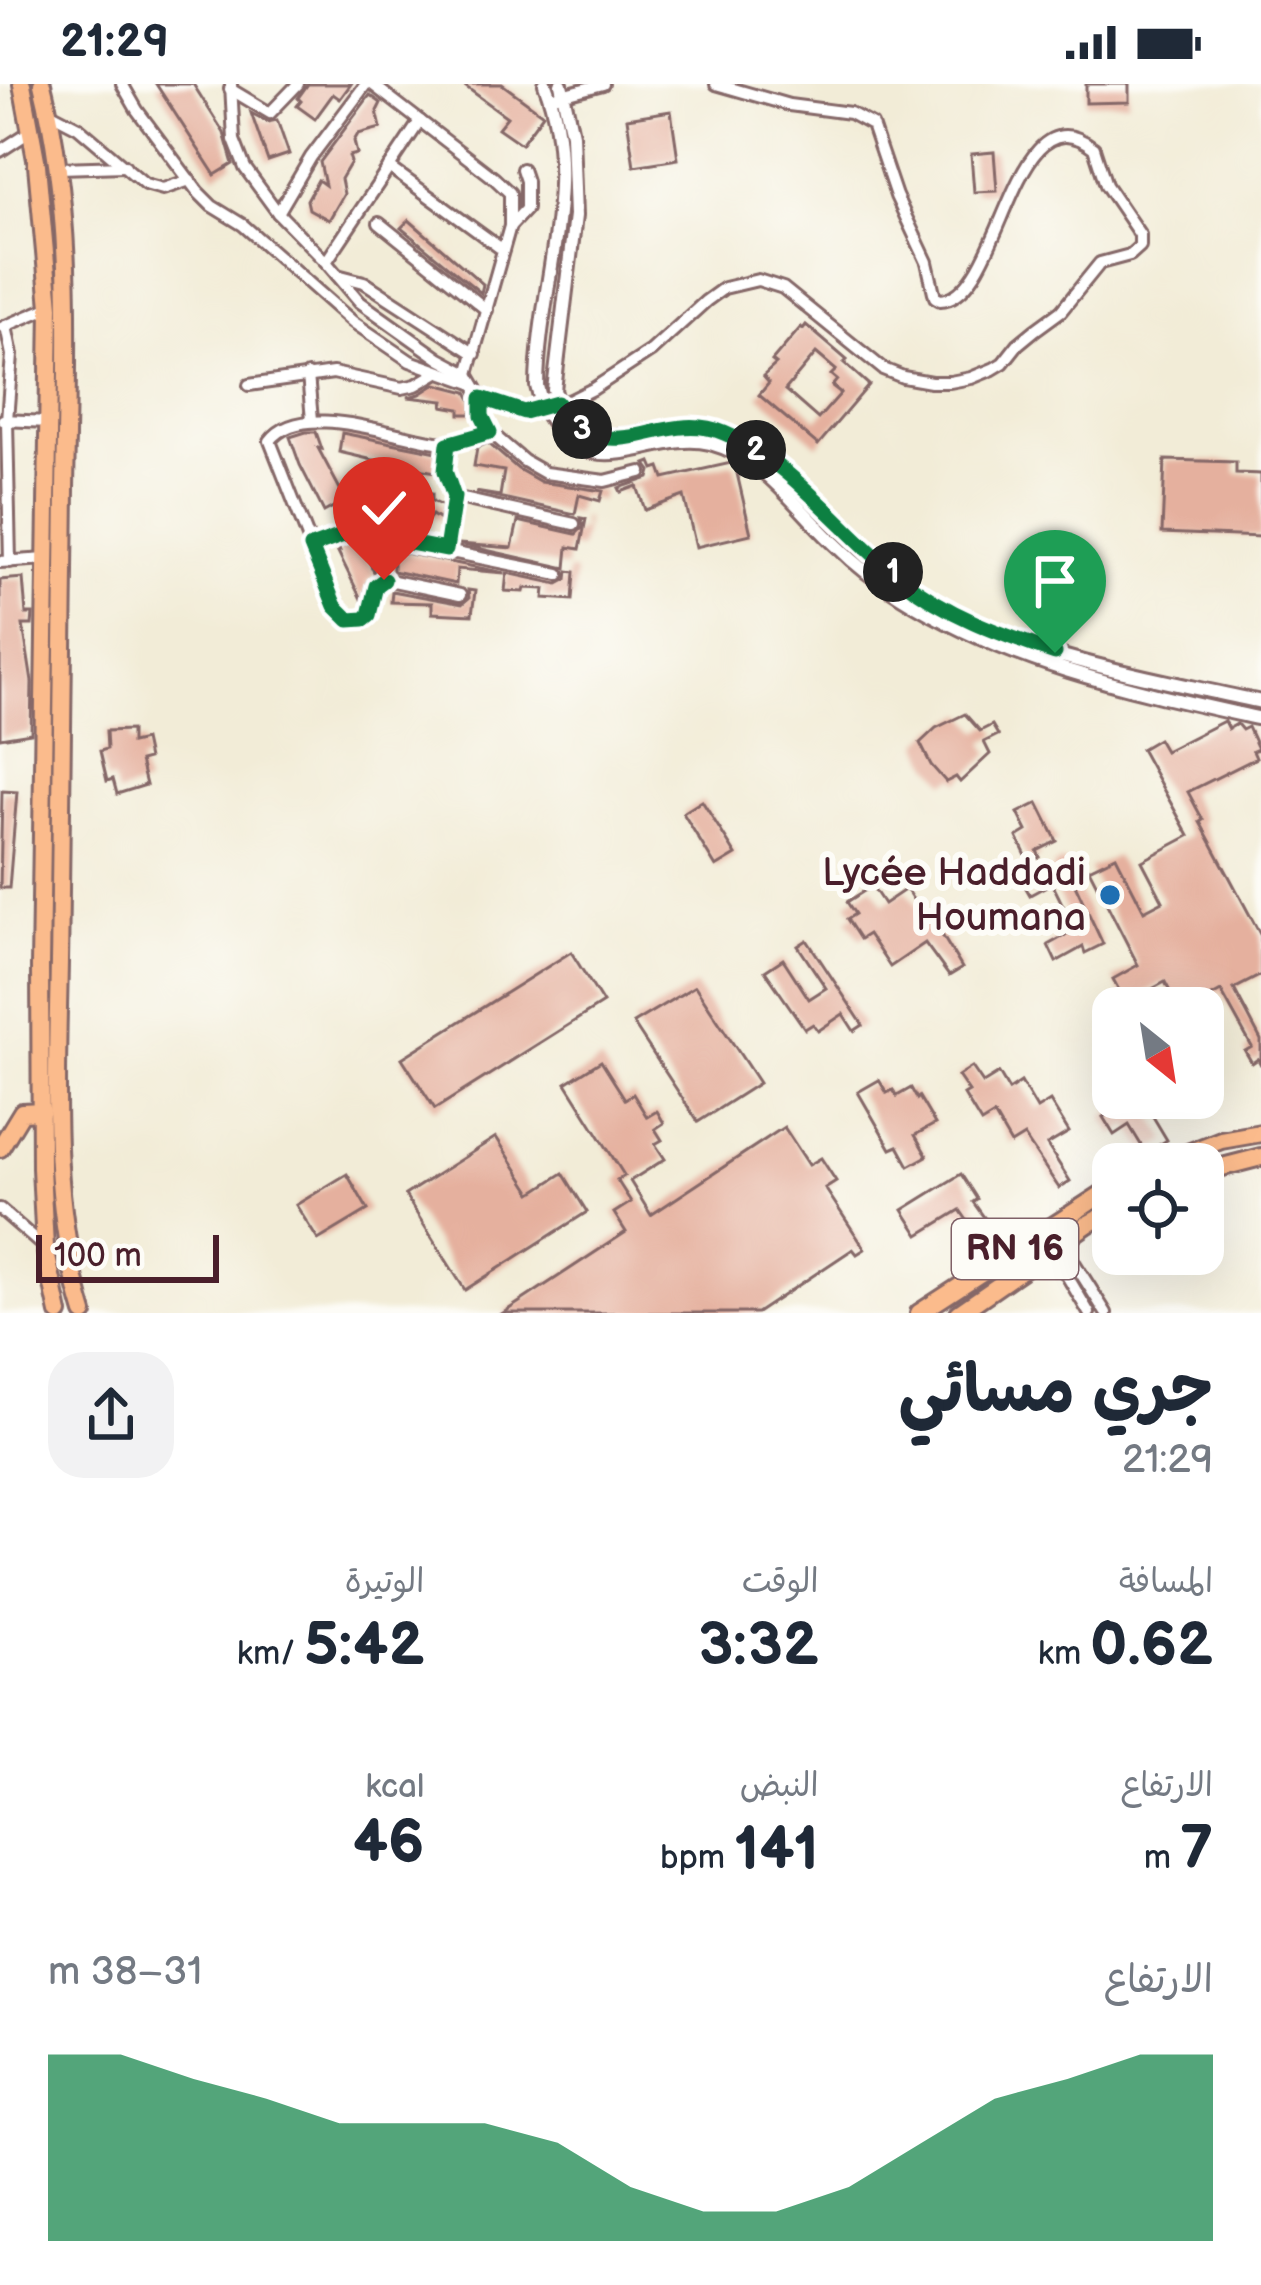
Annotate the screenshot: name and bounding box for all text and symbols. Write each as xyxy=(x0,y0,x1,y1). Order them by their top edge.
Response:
text: 21:29 xyxy=(60,15,169,70)
pin: 3 xyxy=(552,399,612,459)
text: 3 xyxy=(572,409,592,449)
pin: 2 xyxy=(726,420,786,480)
text: 2 xyxy=(746,430,766,470)
pin xyxy=(333,457,435,580)
icon: check xyxy=(351,475,417,541)
pin xyxy=(1004,530,1106,653)
pin: 1 xyxy=(863,542,923,602)
icon: arrive xyxy=(1022,548,1088,614)
text: 1 xyxy=(886,552,900,592)
place label: Lycée Haddadi Houmana xyxy=(822,850,1086,942)
marker: Lycée Haddadi Houmana xyxy=(1097,882,1123,908)
north arrow xyxy=(1092,987,1224,1119)
map controls xyxy=(1092,987,1224,1275)
button: locate xyxy=(1092,1143,1224,1275)
road number: RN 16 xyxy=(952,1219,1078,1279)
scale bar xyxy=(36,1229,219,1282)
text: 100 m xyxy=(54,1236,142,1276)
button: share xyxy=(48,1352,174,1478)
text: جري مسائي xyxy=(899,1352,1213,1431)
text: 21:29 xyxy=(1122,1437,1213,1484)
text: الوتيرة xyxy=(345,1562,424,1602)
text: الوقت xyxy=(742,1562,819,1602)
text: المسافة xyxy=(1119,1562,1213,1602)
text: 5:42 xyxy=(304,1610,424,1682)
text: 3:32 xyxy=(698,1610,819,1682)
text: 0.62 xyxy=(1090,1610,1213,1682)
text: /km xyxy=(237,1634,304,1674)
text: km xyxy=(1038,1634,1090,1674)
text: النبض xyxy=(740,1766,819,1806)
text: الارتفاع xyxy=(1120,1766,1213,1806)
text: kcal xyxy=(365,1767,424,1807)
text: 46 xyxy=(353,1807,424,1879)
text: 141 xyxy=(734,1814,819,1886)
text: 7 xyxy=(1180,1814,1213,1886)
text: bpm xyxy=(660,1838,734,1878)
text: m xyxy=(1144,1838,1180,1878)
text: 31–38 m xyxy=(48,1949,202,1996)
text: الارتفاع xyxy=(1104,1957,1213,2004)

